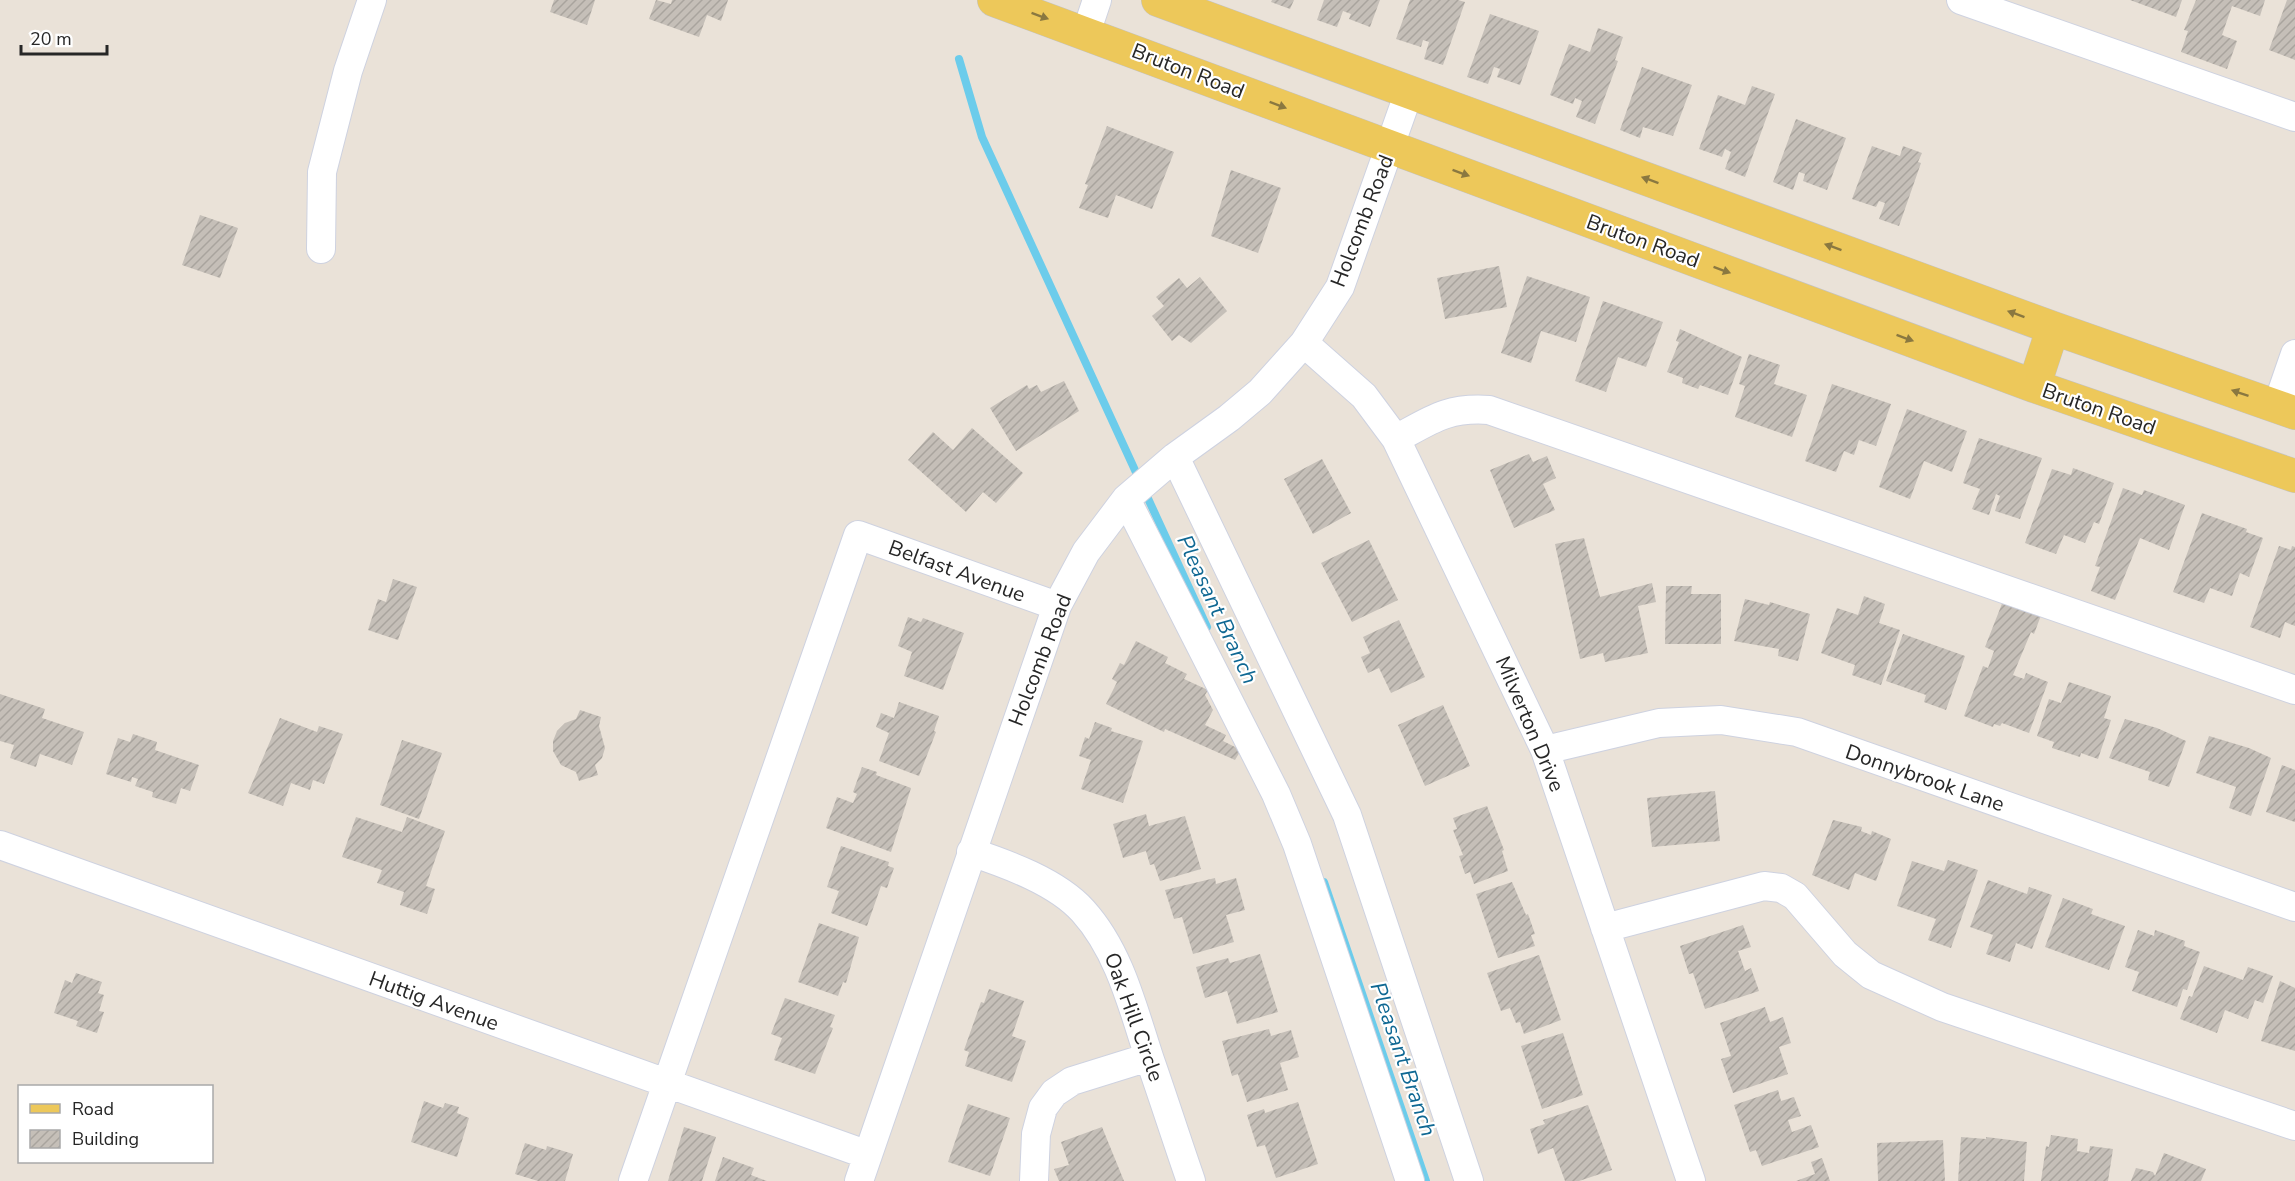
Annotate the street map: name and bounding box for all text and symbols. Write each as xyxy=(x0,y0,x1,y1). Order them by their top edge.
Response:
one-way arrow xyxy=(1031,12,1049,22)
scale bar xyxy=(21,18,106,56)
text: 20 m xyxy=(30,27,72,51)
street label: Bruton Road xyxy=(1128,37,1248,105)
one-way arrow xyxy=(1269,100,1287,110)
street label: Holcomb Road xyxy=(1324,151,1400,291)
one-way arrow xyxy=(1452,168,1470,178)
one-way arrow xyxy=(1641,175,1659,184)
street label: Bruton Road xyxy=(1582,208,1704,274)
one-way arrow xyxy=(1824,242,1842,252)
one-way arrow xyxy=(1713,266,1731,275)
one-way arrow xyxy=(2007,309,2025,319)
one-way arrow xyxy=(1896,334,1914,344)
street label: Bruton Road xyxy=(2038,376,2160,442)
one-way arrow xyxy=(2231,388,2249,398)
water label: Pleasant Branch xyxy=(1169,530,1265,689)
street label: Belfast Avenue xyxy=(885,533,1029,609)
street label: Holcomb Road xyxy=(1002,590,1078,730)
street label: Milverton Drive xyxy=(1489,652,1571,796)
street label: Donnybrook Lane xyxy=(1842,738,2008,818)
street label: Oak Hill Circle xyxy=(1098,949,1170,1085)
street label: Huttig Avenue xyxy=(365,965,503,1037)
water label: Pleasant Branch xyxy=(1363,978,1443,1140)
legend xyxy=(18,1085,213,1163)
text: Road xyxy=(72,1097,114,1121)
text: Building xyxy=(72,1127,139,1151)

